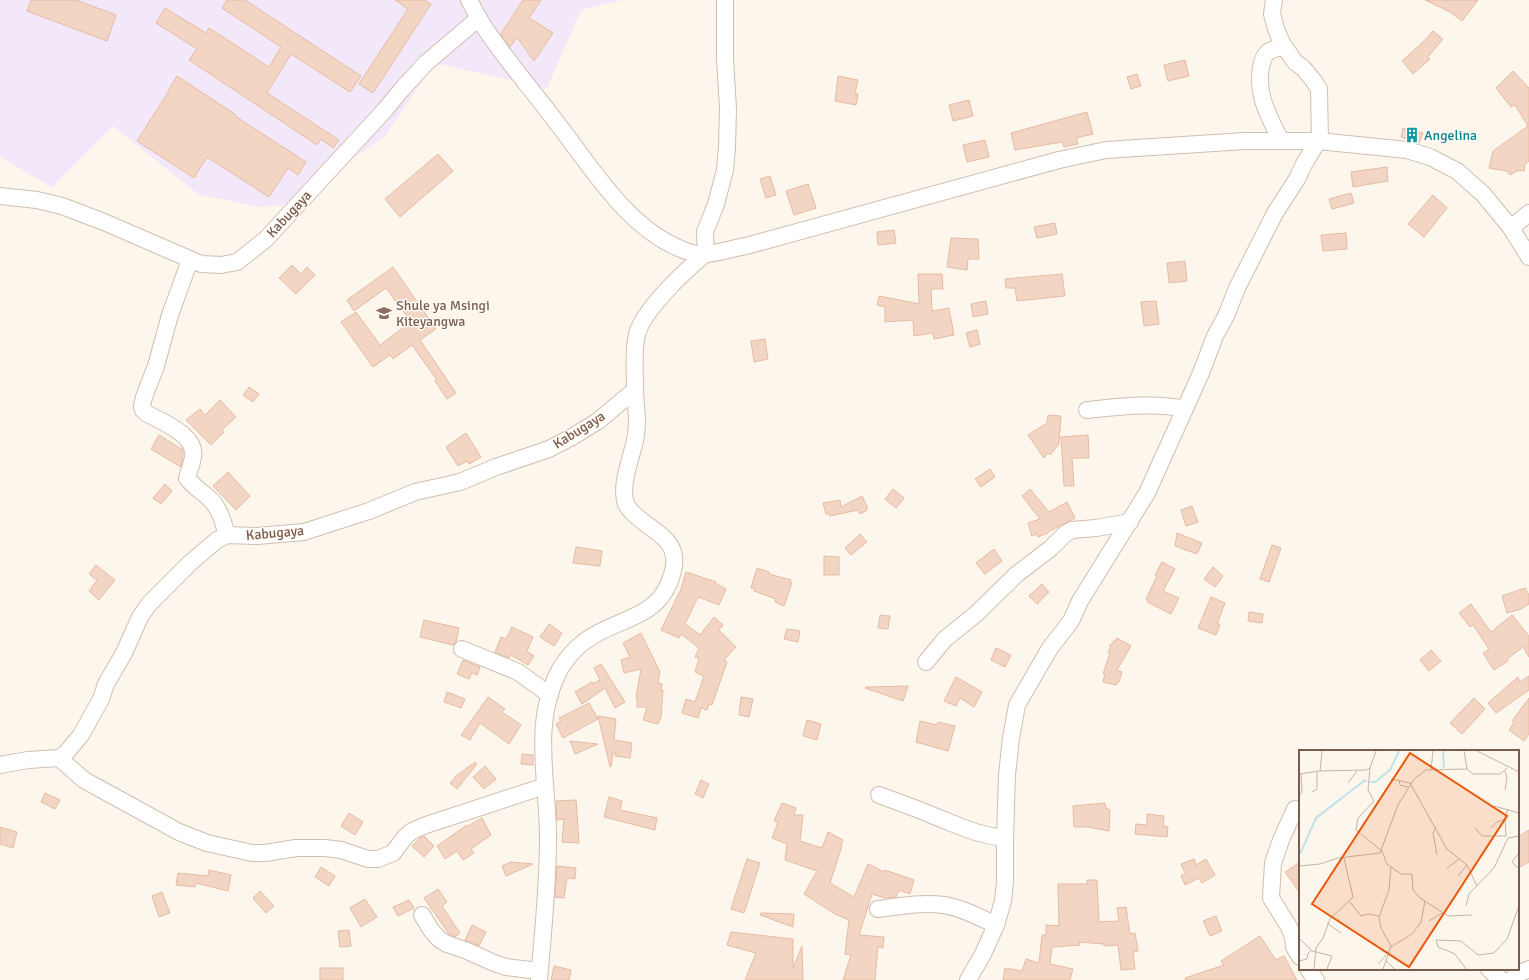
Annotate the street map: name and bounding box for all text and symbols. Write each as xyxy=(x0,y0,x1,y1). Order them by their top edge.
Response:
building icon: Angelina xyxy=(1403,126,1421,144)
place label: Angelina xyxy=(1424,127,1477,144)
street label: Kabugaya xyxy=(263,187,315,241)
place label: Shule ya Msingi Kiteyangwa xyxy=(396,297,490,330)
school or university icon: Shule ya Msingi Kiteyangwa xyxy=(375,304,393,322)
street label: Kabugaya xyxy=(550,407,608,453)
street label: Kabugaya xyxy=(245,522,305,544)
inset map xyxy=(1299,750,1519,970)

